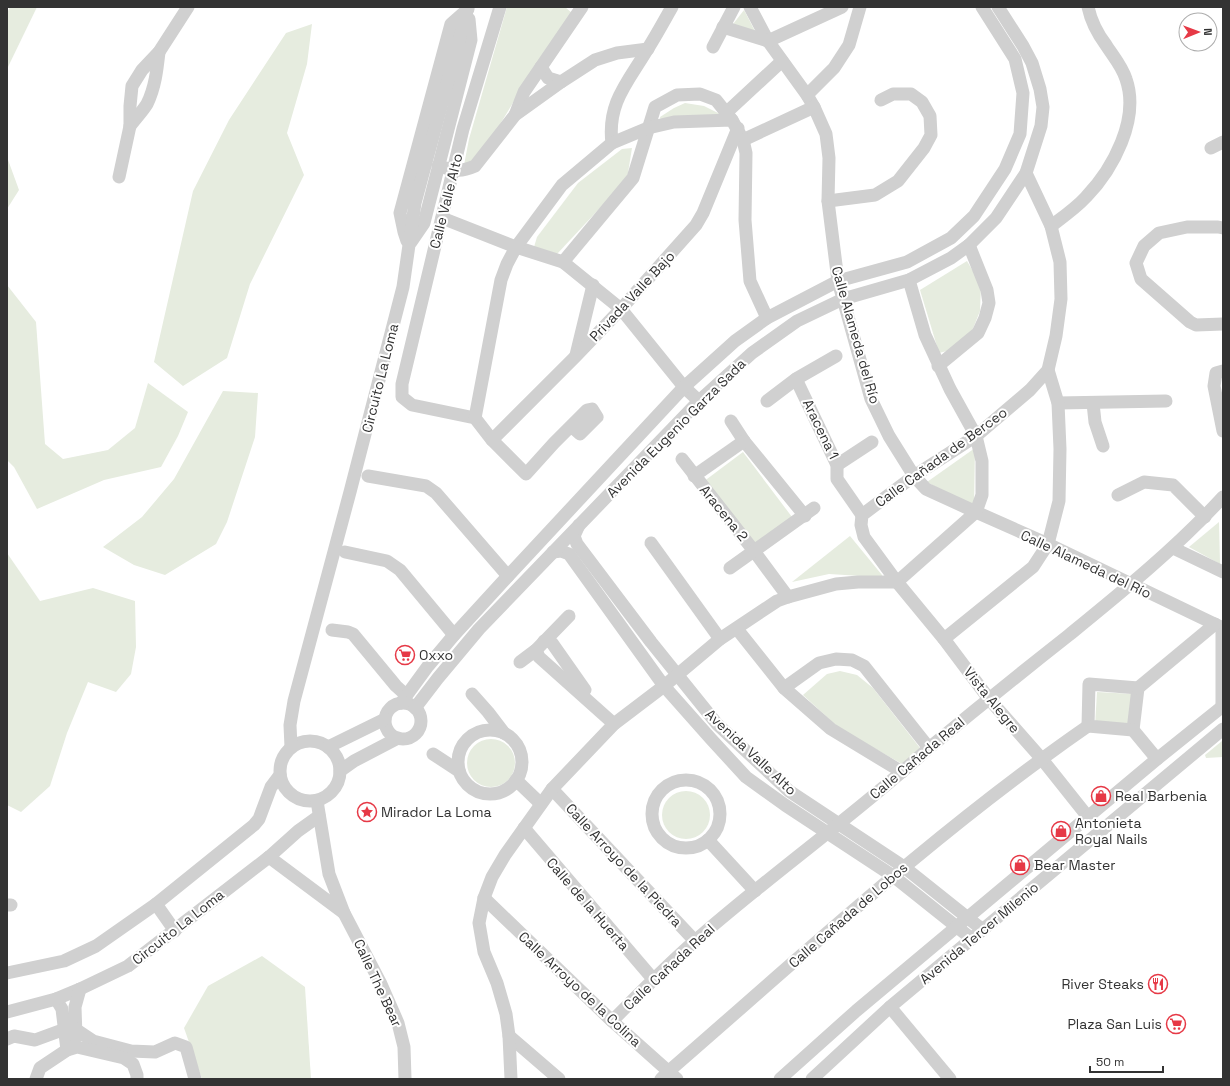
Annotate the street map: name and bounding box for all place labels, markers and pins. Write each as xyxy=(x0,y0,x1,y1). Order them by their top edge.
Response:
supermarket icon: Oxxo xyxy=(394,644,416,666)
place label: Oxxo xyxy=(419,646,453,664)
shop icon: Real Barbenia xyxy=(1090,785,1112,807)
place label: Real Barbenia xyxy=(1115,787,1207,805)
place icon: Mirador La Loma xyxy=(356,801,378,823)
place label: Mirador La Loma xyxy=(381,803,492,821)
place label: Antonieta Royal Nails xyxy=(1075,814,1148,848)
shop icon: Antonieta Royal Nails xyxy=(1050,820,1072,842)
shop icon: Bear Master xyxy=(1009,854,1031,876)
place label: Bear Master xyxy=(1034,856,1116,874)
restaurant icon: River Steaks xyxy=(1147,973,1169,995)
place label: River Steaks xyxy=(1061,975,1144,993)
supermarket icon: Plaza San Luis xyxy=(1165,1013,1187,1035)
place label: Plaza San Luis xyxy=(1067,1015,1162,1033)

